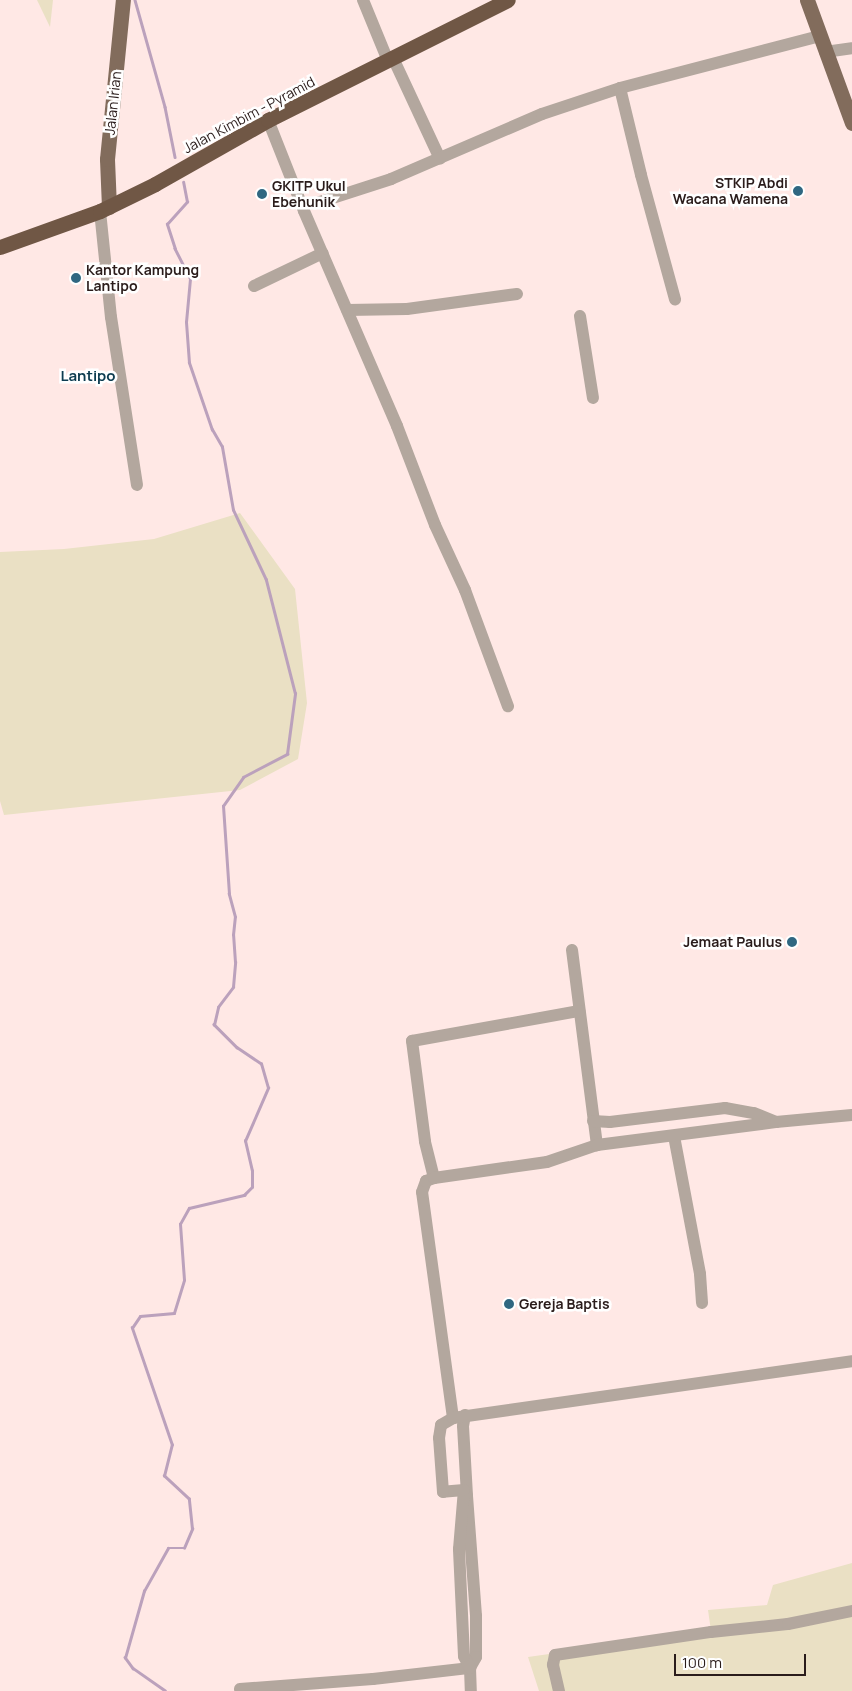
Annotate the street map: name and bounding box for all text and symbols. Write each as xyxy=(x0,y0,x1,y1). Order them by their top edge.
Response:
street label: Jalan Irian xyxy=(101,70,125,136)
street label: Jalan Kimbim - Pyramid xyxy=(180,73,318,157)
place label: STKIP Abdi Wacana Wamena xyxy=(673,175,788,208)
place label: GKITP Ukul Ebehunik xyxy=(272,178,346,210)
marker: STKIP Abdi Wacana Wamena xyxy=(792,185,804,197)
marker: GKITP Ukul Ebehunik xyxy=(256,188,268,200)
place label: Kantor Kampung Lantipo xyxy=(86,262,199,294)
marker: Kantor Kampung Lantipo xyxy=(70,272,82,284)
district label: Lantipo xyxy=(60,367,116,385)
place label: Jemaat Paulus xyxy=(683,934,782,950)
marker: Jemaat Paulus xyxy=(786,936,798,948)
place label: Gereja Baptis xyxy=(519,1296,610,1312)
marker: Gereja Baptis xyxy=(503,1298,515,1310)
scale bar xyxy=(677,1644,810,1676)
text: 100 m xyxy=(682,1652,722,1673)

